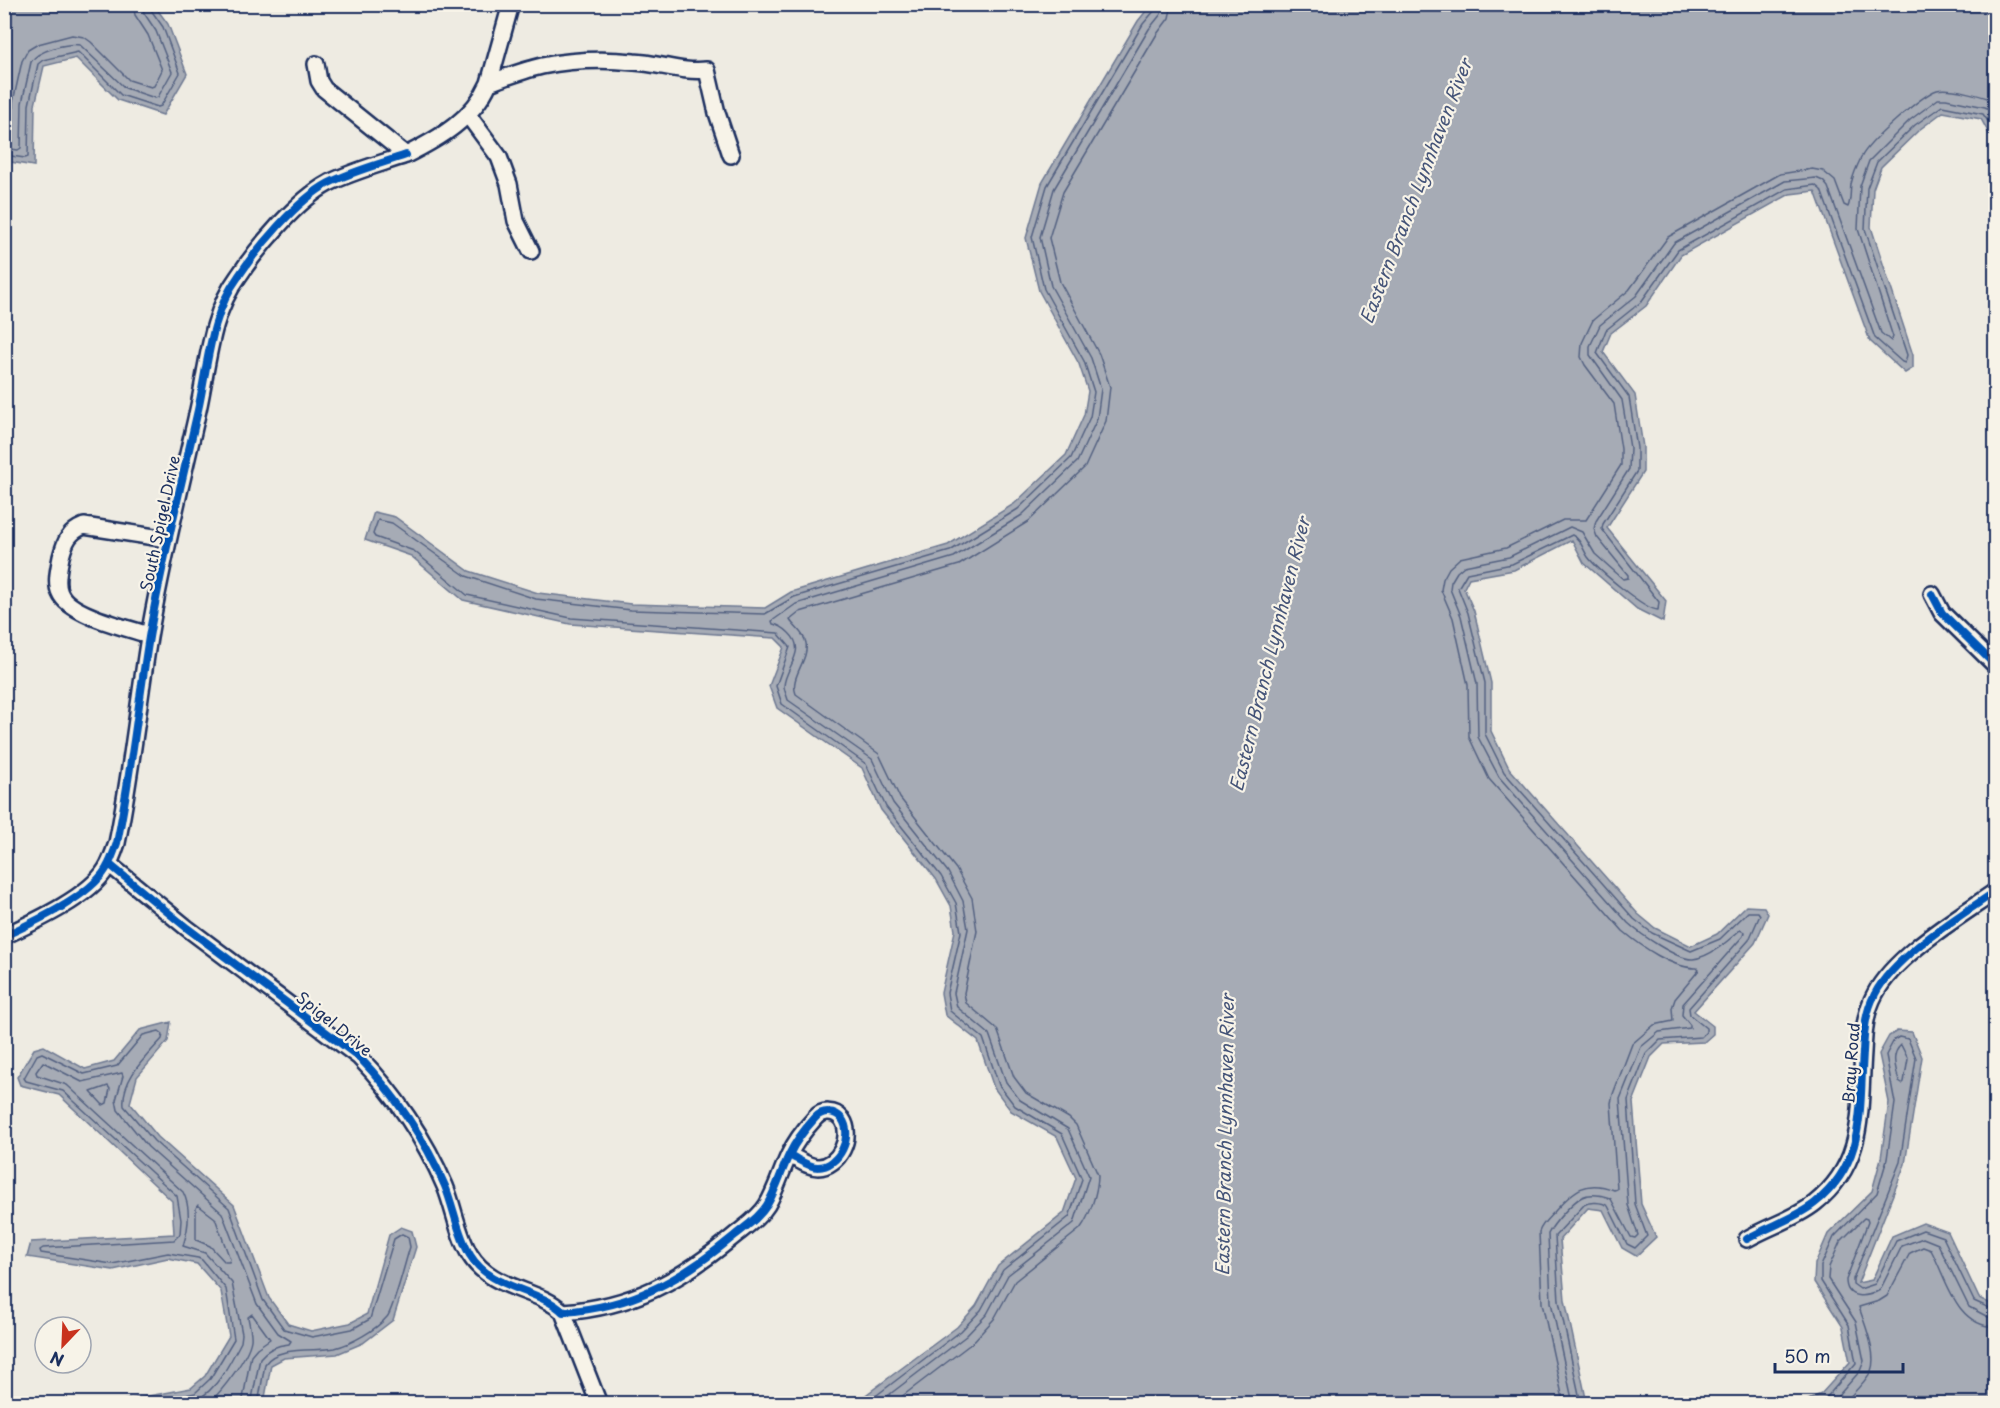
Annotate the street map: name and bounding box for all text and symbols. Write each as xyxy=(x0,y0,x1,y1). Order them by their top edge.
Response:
water label: Eastern Branch Lynnhaven River xyxy=(1352,52,1479,327)
street label: South Spigel Drive xyxy=(133,453,185,593)
water label: Eastern Branch Lynnhaven River xyxy=(1222,512,1317,794)
street label: Spigel Drive xyxy=(292,985,378,1061)
water label: Eastern Branch Lynnhaven River xyxy=(1208,991,1240,1276)
street label: Bray Road xyxy=(1835,1022,1865,1104)
north arrow xyxy=(33,1315,93,1375)
scale bar xyxy=(1775,1336,1902,1374)
text: 50 m xyxy=(1784,1342,1831,1369)
text: N xyxy=(46,1346,67,1373)

